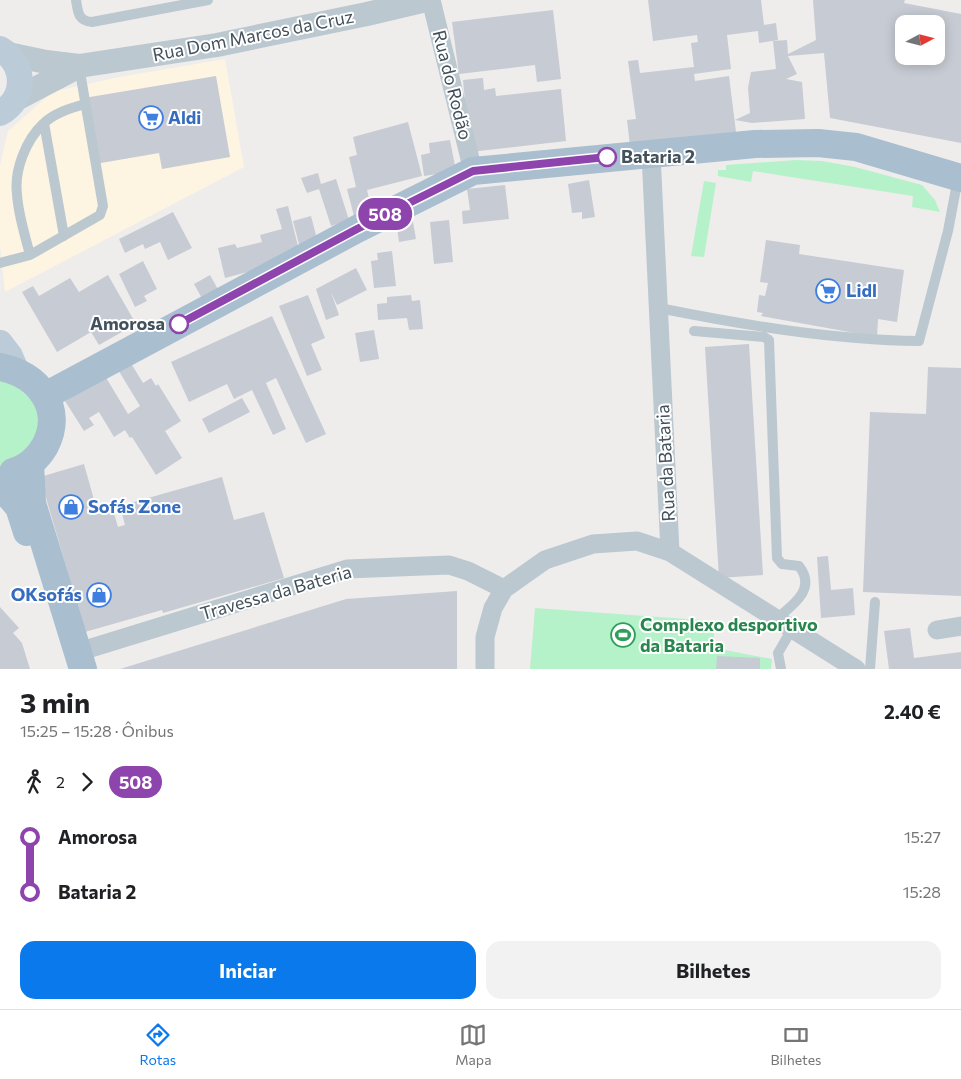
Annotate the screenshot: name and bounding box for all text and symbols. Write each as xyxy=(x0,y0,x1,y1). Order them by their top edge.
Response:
street label: Rua Dom Marcos da Cruz xyxy=(150,5,355,65)
north arrow xyxy=(895,15,945,65)
map controls xyxy=(895,15,945,65)
street label: Rua do Rodão xyxy=(429,28,477,142)
supermarket icon: Aldi xyxy=(138,105,164,131)
place label: Aldi xyxy=(168,106,201,128)
place label: Bataria 2 xyxy=(621,145,695,167)
marker: Bataria 2 xyxy=(597,147,617,167)
line badge: 508 xyxy=(356,198,414,230)
text: 508 xyxy=(368,203,402,225)
supermarket icon: Lidl xyxy=(815,278,841,304)
place label: Lidl xyxy=(846,279,877,301)
place label: Amorosa xyxy=(90,312,165,334)
marker: Amorosa xyxy=(169,314,189,334)
street label: Rua da Bataria xyxy=(651,404,679,522)
shop icon: Sofás Zone xyxy=(58,494,84,520)
place label: Sofás Zone xyxy=(88,495,181,517)
street label: Travessa da Bateria xyxy=(198,560,354,624)
shop icon: OKsofás xyxy=(86,582,112,608)
place label: OKsofás xyxy=(11,583,82,605)
place label: Complexo desportivo da Bataria xyxy=(640,613,818,656)
sports icon: Complexo desportivo da Bataria xyxy=(610,622,636,648)
text: 3 min xyxy=(20,685,90,719)
text: 2.40 € xyxy=(884,700,941,723)
text: 15:25 – 15:28 · Ônibus xyxy=(20,721,174,740)
icon: walk xyxy=(20,768,48,796)
icon: forward xyxy=(73,768,101,796)
text: 508 xyxy=(119,771,152,793)
text: 2 xyxy=(56,772,65,791)
text: Amorosa xyxy=(58,825,137,848)
text: 15:27 xyxy=(904,827,941,846)
text: Bataria 2 xyxy=(58,880,136,903)
text: 15:28 xyxy=(903,882,941,901)
button: Iniciar xyxy=(20,941,476,999)
button: Bilhetes xyxy=(486,941,941,999)
tab: Rotas xyxy=(140,1021,176,1068)
tab: Mapa xyxy=(455,1021,491,1068)
tab: Bilhetes xyxy=(771,1021,821,1068)

